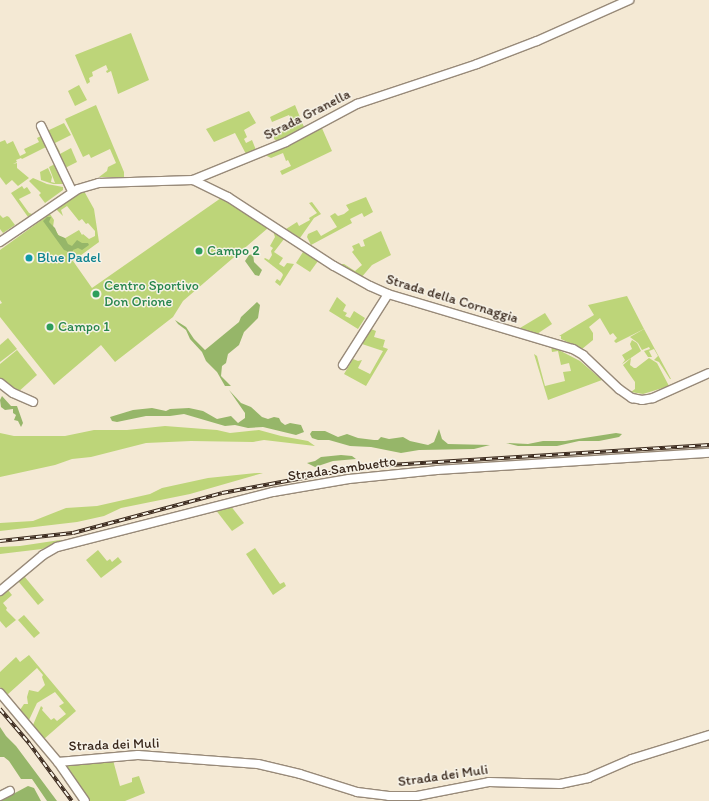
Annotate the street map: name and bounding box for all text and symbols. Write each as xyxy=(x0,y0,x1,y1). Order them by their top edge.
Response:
street label: Strada Granella xyxy=(261,86,353,144)
place label: Campo 2 xyxy=(207,243,260,259)
marker: Campo 2 xyxy=(194,246,204,256)
place label: Blue Padel xyxy=(37,250,101,266)
marker: Blue Padel xyxy=(24,253,34,263)
street label: Strada della Cornaggia xyxy=(384,271,520,327)
place label: Centro Sportivo Don Orione xyxy=(104,278,199,310)
marker: Centro Sportivo Don Orione xyxy=(91,289,101,299)
place label: Campo 1 xyxy=(58,319,110,335)
marker: Campo 1 xyxy=(45,322,55,332)
street label: Strada Sambuetto xyxy=(287,453,397,485)
street label: Strada dei Muli xyxy=(68,735,160,755)
street label: Strada dei Muli xyxy=(397,761,489,791)

